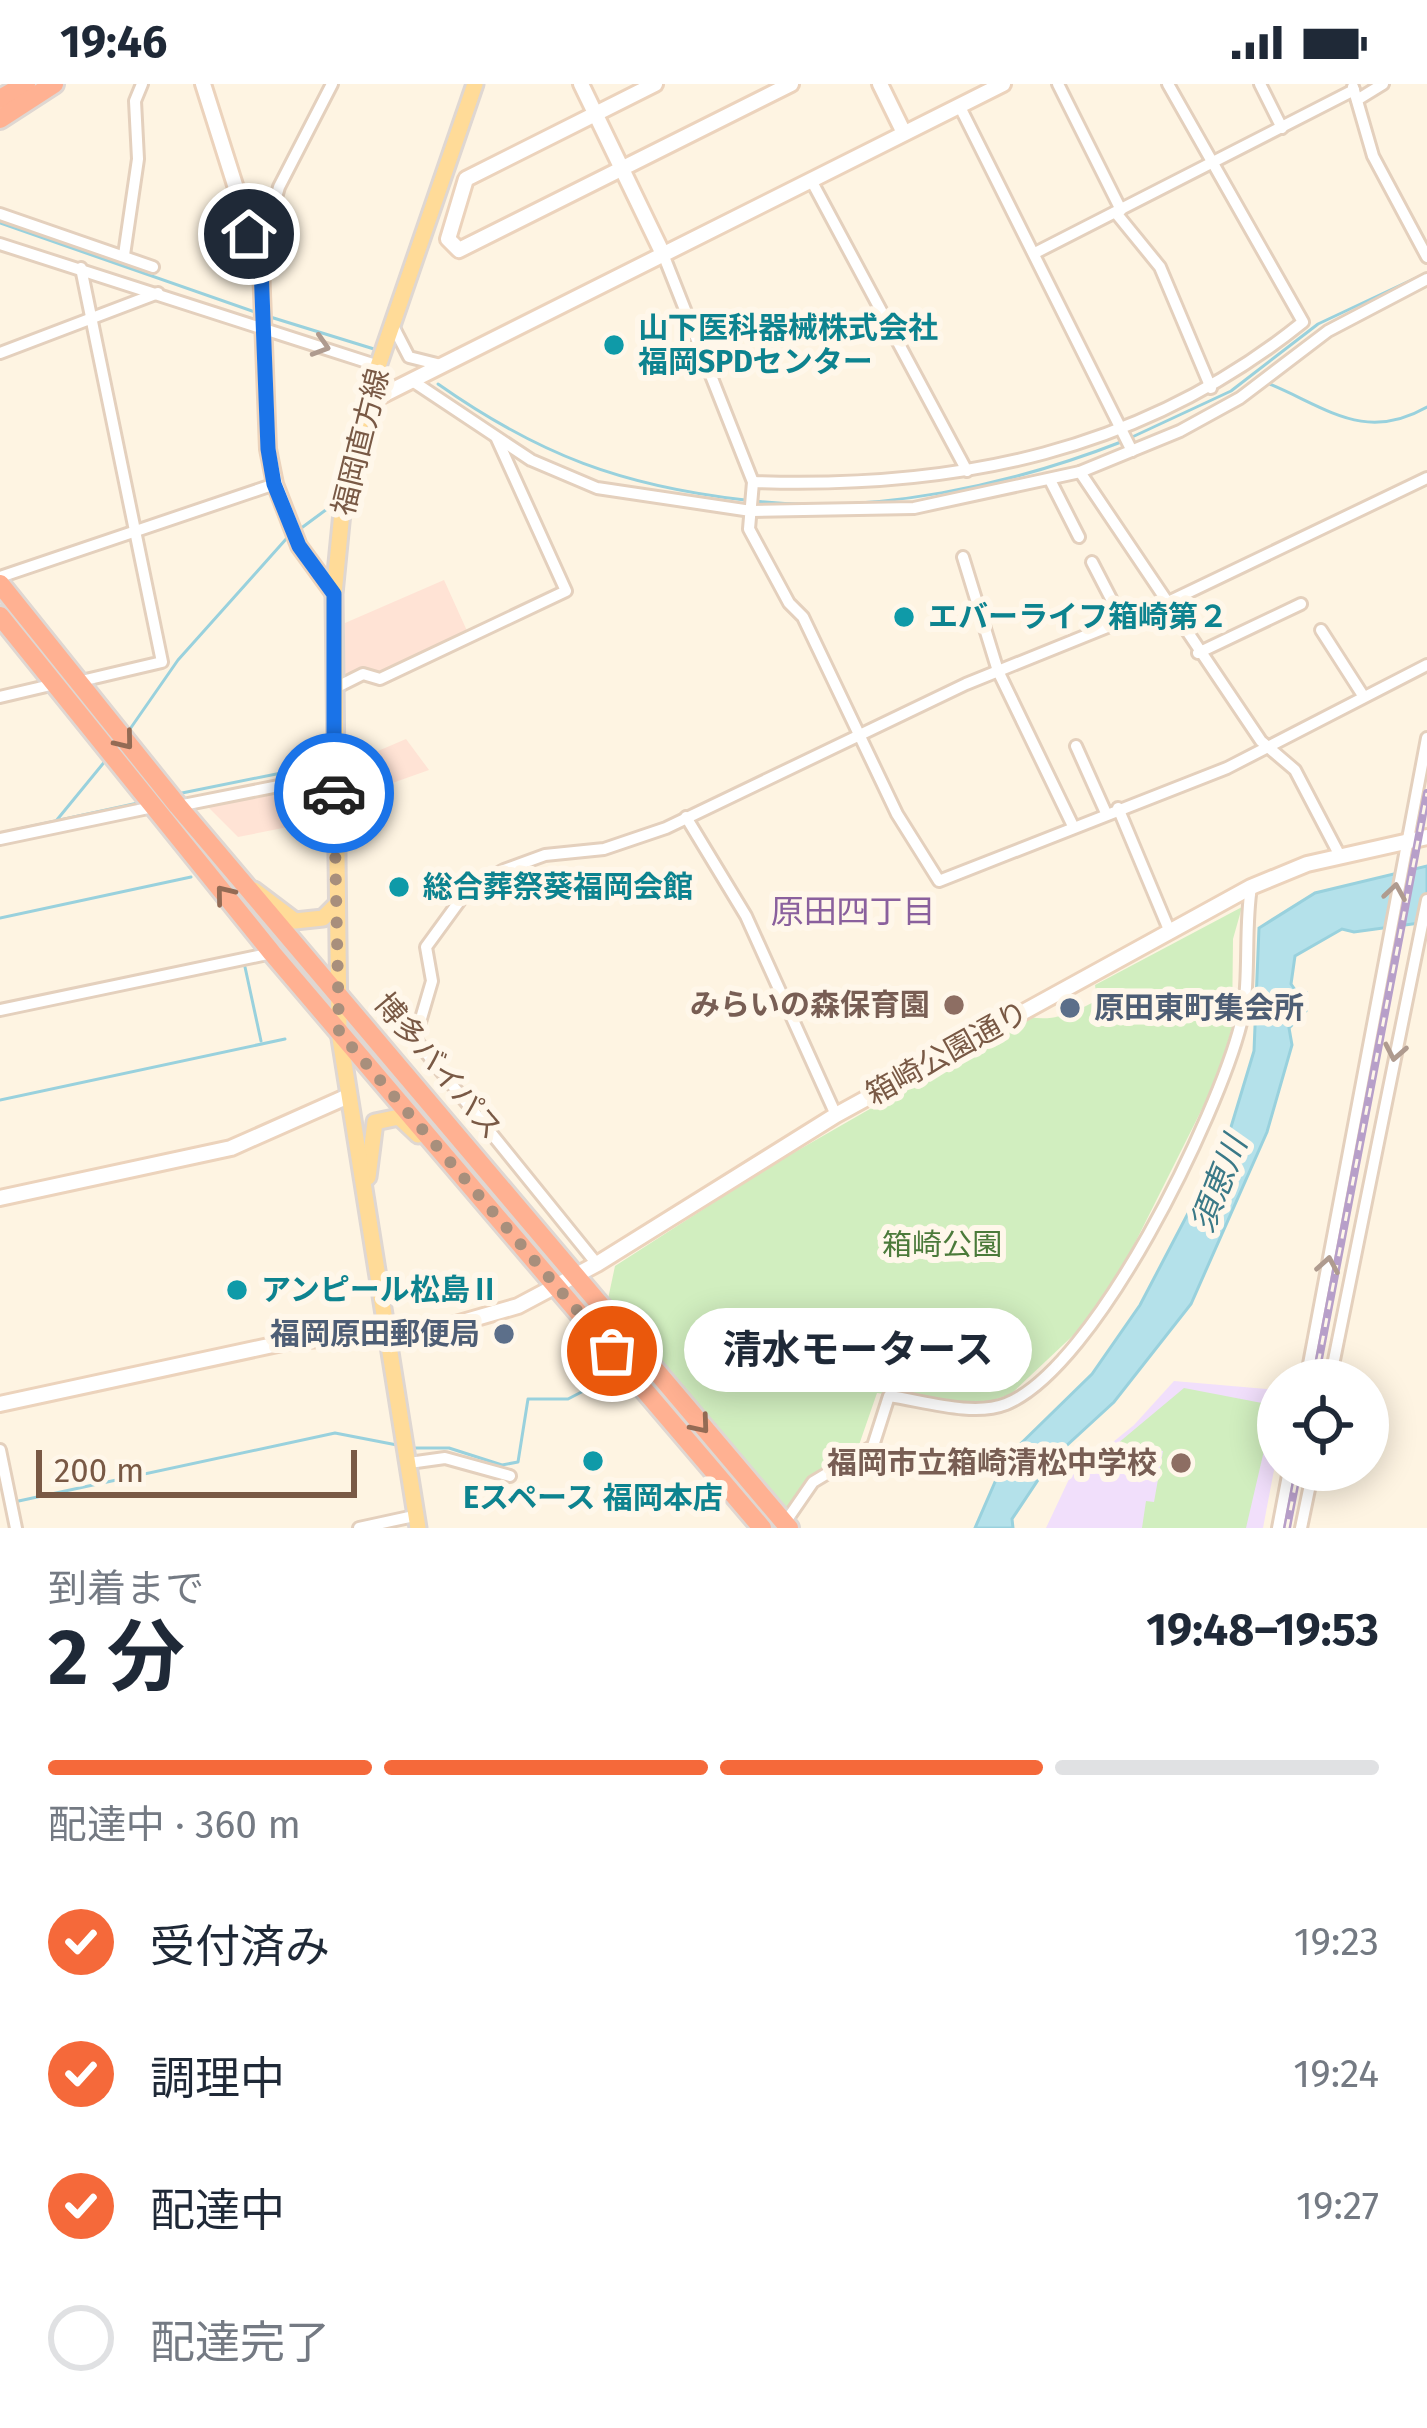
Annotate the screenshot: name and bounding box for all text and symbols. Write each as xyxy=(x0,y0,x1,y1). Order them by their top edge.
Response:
text: 19:46 xyxy=(60,15,167,69)
pin xyxy=(198,183,300,285)
icon: home xyxy=(216,201,282,267)
place label: 山下医科器械株式会社 福岡SPDセンター xyxy=(638,310,938,380)
one-way arrow xyxy=(310,332,331,357)
marker: 山下医科器械株式会社 福岡SPDセンター xyxy=(601,332,627,358)
street label: 福岡直方線 xyxy=(325,365,397,519)
place label: エバーライフ箱崎第２ xyxy=(928,599,1228,635)
marker: エバーライフ箱崎第２ xyxy=(891,604,917,630)
one-way arrow xyxy=(111,727,133,749)
courier xyxy=(274,733,394,853)
icon: car xyxy=(301,760,367,826)
place label: 総合葬祭葵福岡会館 xyxy=(423,869,693,905)
marker: 総合葬祭葵福岡会館 xyxy=(386,874,412,900)
one-way arrow xyxy=(1382,882,1407,902)
one-way arrow xyxy=(217,886,238,908)
district label: 原田四丁目 xyxy=(771,892,936,932)
street label: 博多バイパス xyxy=(367,986,509,1146)
place label: みらいの森保育園 xyxy=(690,987,930,1023)
place label: 原田東町集会所 xyxy=(1094,990,1304,1026)
marker: みらいの森保育園 xyxy=(941,992,967,1018)
street label: 箱崎公園通り xyxy=(860,994,1034,1112)
marker: 原田東町集会所 xyxy=(1057,995,1083,1021)
one-way arrow xyxy=(1383,1041,1409,1061)
water label: 須恵川 xyxy=(1183,1128,1256,1237)
park label: 箱崎公園 xyxy=(882,1227,1002,1263)
one-way arrow xyxy=(1314,1255,1339,1275)
place label: アンピール松島Ⅱ xyxy=(261,1272,500,1308)
marker: アンピール松島Ⅱ xyxy=(224,1277,250,1303)
pin xyxy=(561,1300,663,1402)
callout: 清水モータース xyxy=(684,1309,1032,1393)
place label: 福岡原田郵便局 xyxy=(270,1316,480,1352)
icon: bag xyxy=(579,1318,645,1384)
marker: 福岡原田郵便局 xyxy=(491,1321,517,1347)
text: 清水モータース xyxy=(722,1327,994,1373)
map controls xyxy=(1257,1359,1389,1491)
button: locate xyxy=(1257,1359,1389,1491)
one-way arrow xyxy=(687,1411,709,1433)
scale bar xyxy=(36,1444,357,1497)
place label: 福岡市立箱崎清松中学校 xyxy=(827,1445,1157,1481)
marker: Eスペース 福岡本店 xyxy=(580,1448,606,1474)
marker: 福岡市立箱崎清松中学校 xyxy=(1168,1450,1194,1476)
text: 200 m xyxy=(54,1451,144,1491)
place label: Eスペース 福岡本店 xyxy=(463,1480,723,1516)
text: 到着まで xyxy=(48,1566,204,1612)
text: 19:48–19:53 xyxy=(1146,1603,1379,1657)
text: 2 分 xyxy=(48,1611,185,1705)
text: 配達中 · 360 m xyxy=(48,1802,301,1848)
icon: check xyxy=(48,1909,114,1975)
text: 19:23 xyxy=(1294,1919,1379,1965)
text: 受付済み xyxy=(150,1920,330,1974)
icon: check xyxy=(48,2041,114,2107)
text: 19:24 xyxy=(1293,2051,1379,2097)
text: 調理中 xyxy=(150,2052,285,2106)
icon: check xyxy=(48,2173,114,2239)
text: 19:27 xyxy=(1296,2183,1379,2229)
text: 配達中 xyxy=(150,2184,285,2238)
text: 配達完了 xyxy=(150,2316,330,2370)

